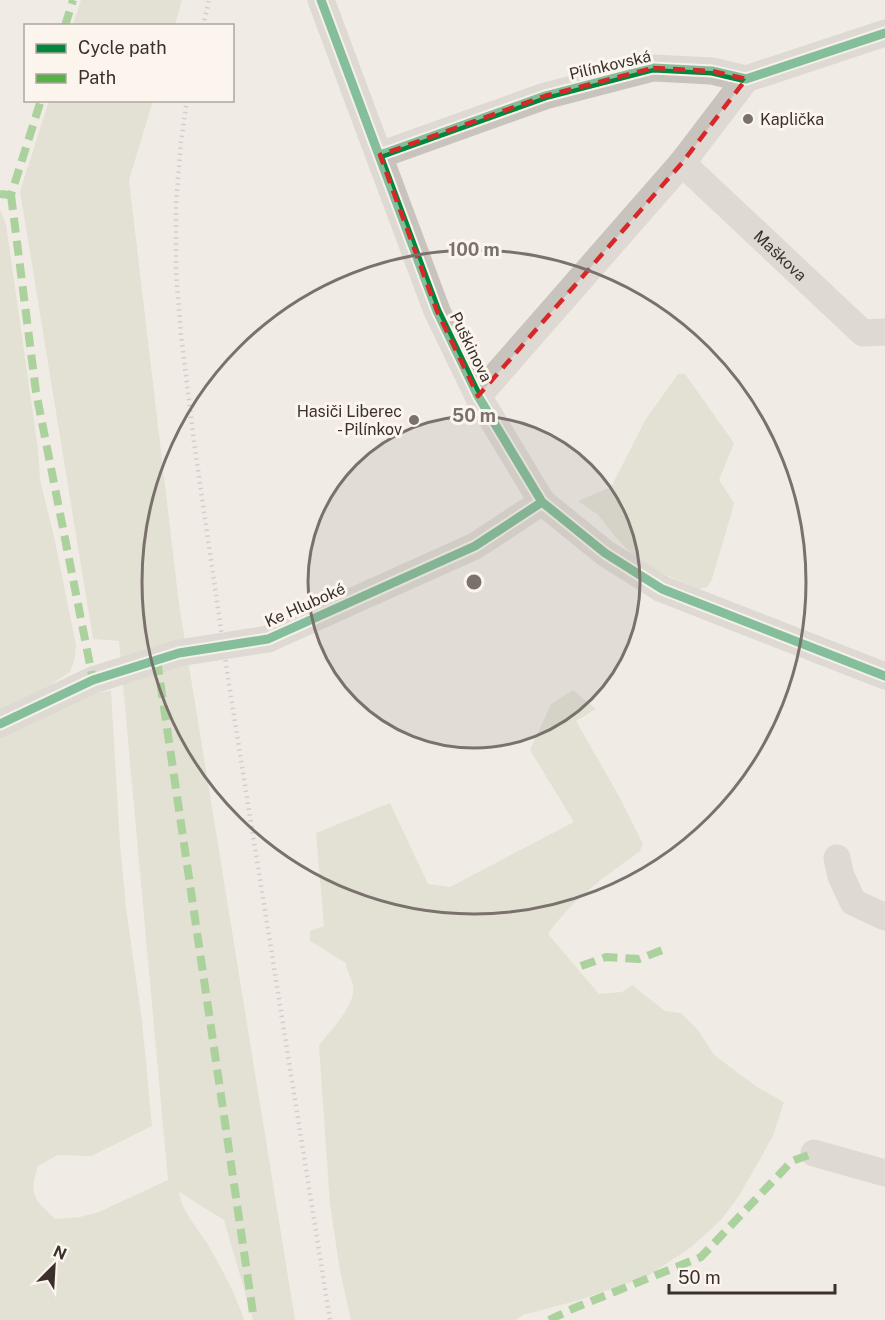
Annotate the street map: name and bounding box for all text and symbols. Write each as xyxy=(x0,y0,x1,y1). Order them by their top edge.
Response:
legend xyxy=(24,24,234,102)
text: Cycle path xyxy=(78,37,167,58)
street label: Pilínkovská xyxy=(567,46,653,84)
text: Path xyxy=(78,67,116,88)
place label: Kaplička xyxy=(760,110,824,129)
marker: Kaplička xyxy=(741,112,755,126)
street label: Maškova xyxy=(750,226,811,285)
text: 100 m xyxy=(448,239,500,260)
street label: Puškinova xyxy=(446,309,496,385)
place label: Hasiči Liberec - Pilínkov xyxy=(297,402,402,439)
text: 50 m xyxy=(452,405,496,426)
marker: Hasiči Liberec - Pilínkov xyxy=(407,413,421,427)
centre of rings xyxy=(464,572,484,592)
street label: Ke Hluboké xyxy=(262,579,348,631)
north arrow xyxy=(24,1236,84,1296)
text: N xyxy=(50,1242,69,1264)
scale bar xyxy=(669,1257,836,1295)
text: 50 m xyxy=(678,1267,721,1288)

